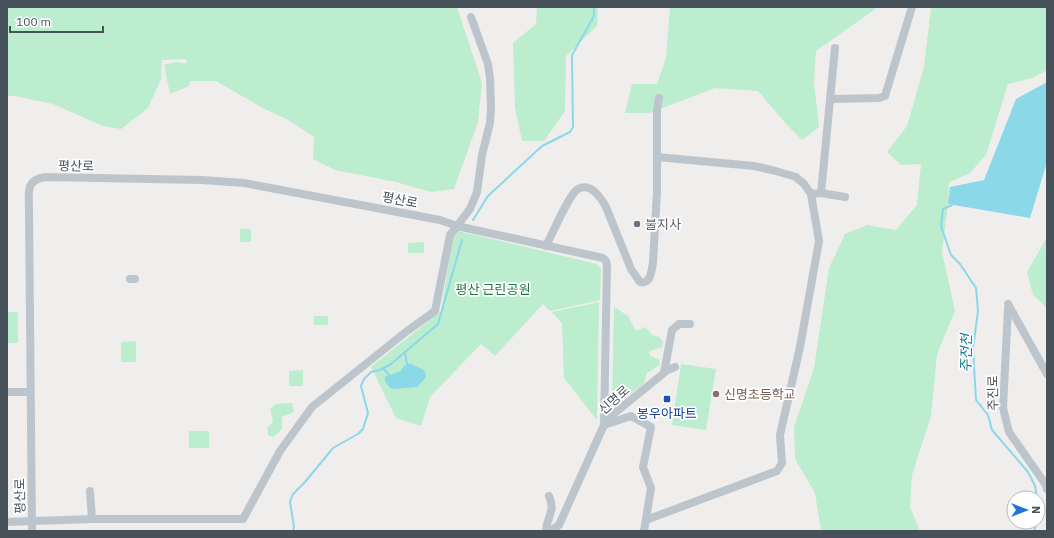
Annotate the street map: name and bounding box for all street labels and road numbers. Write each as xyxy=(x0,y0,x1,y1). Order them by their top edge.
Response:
street label: 평산로 xyxy=(58,157,94,175)
street label: 평산로 xyxy=(381,188,419,212)
street label: 주진로 xyxy=(984,375,1002,411)
street label: 신명로 xyxy=(595,382,633,418)
street label: 평산로 xyxy=(11,478,29,514)

